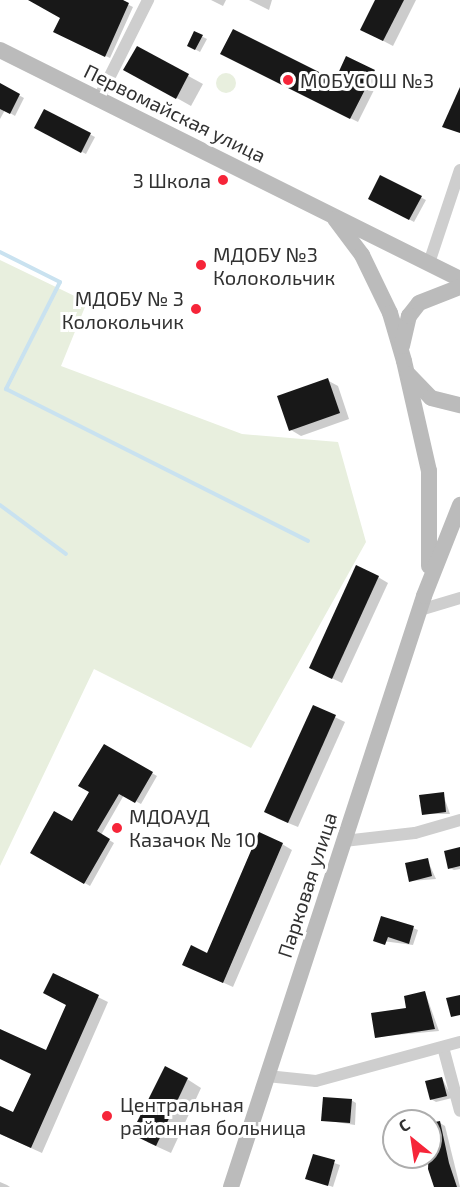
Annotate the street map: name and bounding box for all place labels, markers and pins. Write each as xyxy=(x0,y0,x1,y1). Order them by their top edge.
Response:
place label: МОБУСОШ №3 xyxy=(300,68,434,92)
marker: МОБУСОШ №3 xyxy=(281,73,295,87)
place label: 3 Школа xyxy=(133,168,211,192)
marker: 3 Школа xyxy=(216,173,230,187)
place label: МДОБУ №3 Колокольчик xyxy=(213,242,335,289)
marker: МДОБУ №3 Колокольчик xyxy=(194,258,208,272)
place label: МДОБУ № 3 Колокольчик xyxy=(62,286,184,333)
marker: МДОБУ № 3 Колокольчик xyxy=(189,302,203,316)
place label: МДОАУД Казачок № 10 xyxy=(129,804,256,851)
marker: МДОАУД Казачок № 10 xyxy=(110,821,124,835)
place label: Центральная районная больница xyxy=(120,1092,306,1139)
marker: Центральная районная больница xyxy=(98,1107,116,1125)

